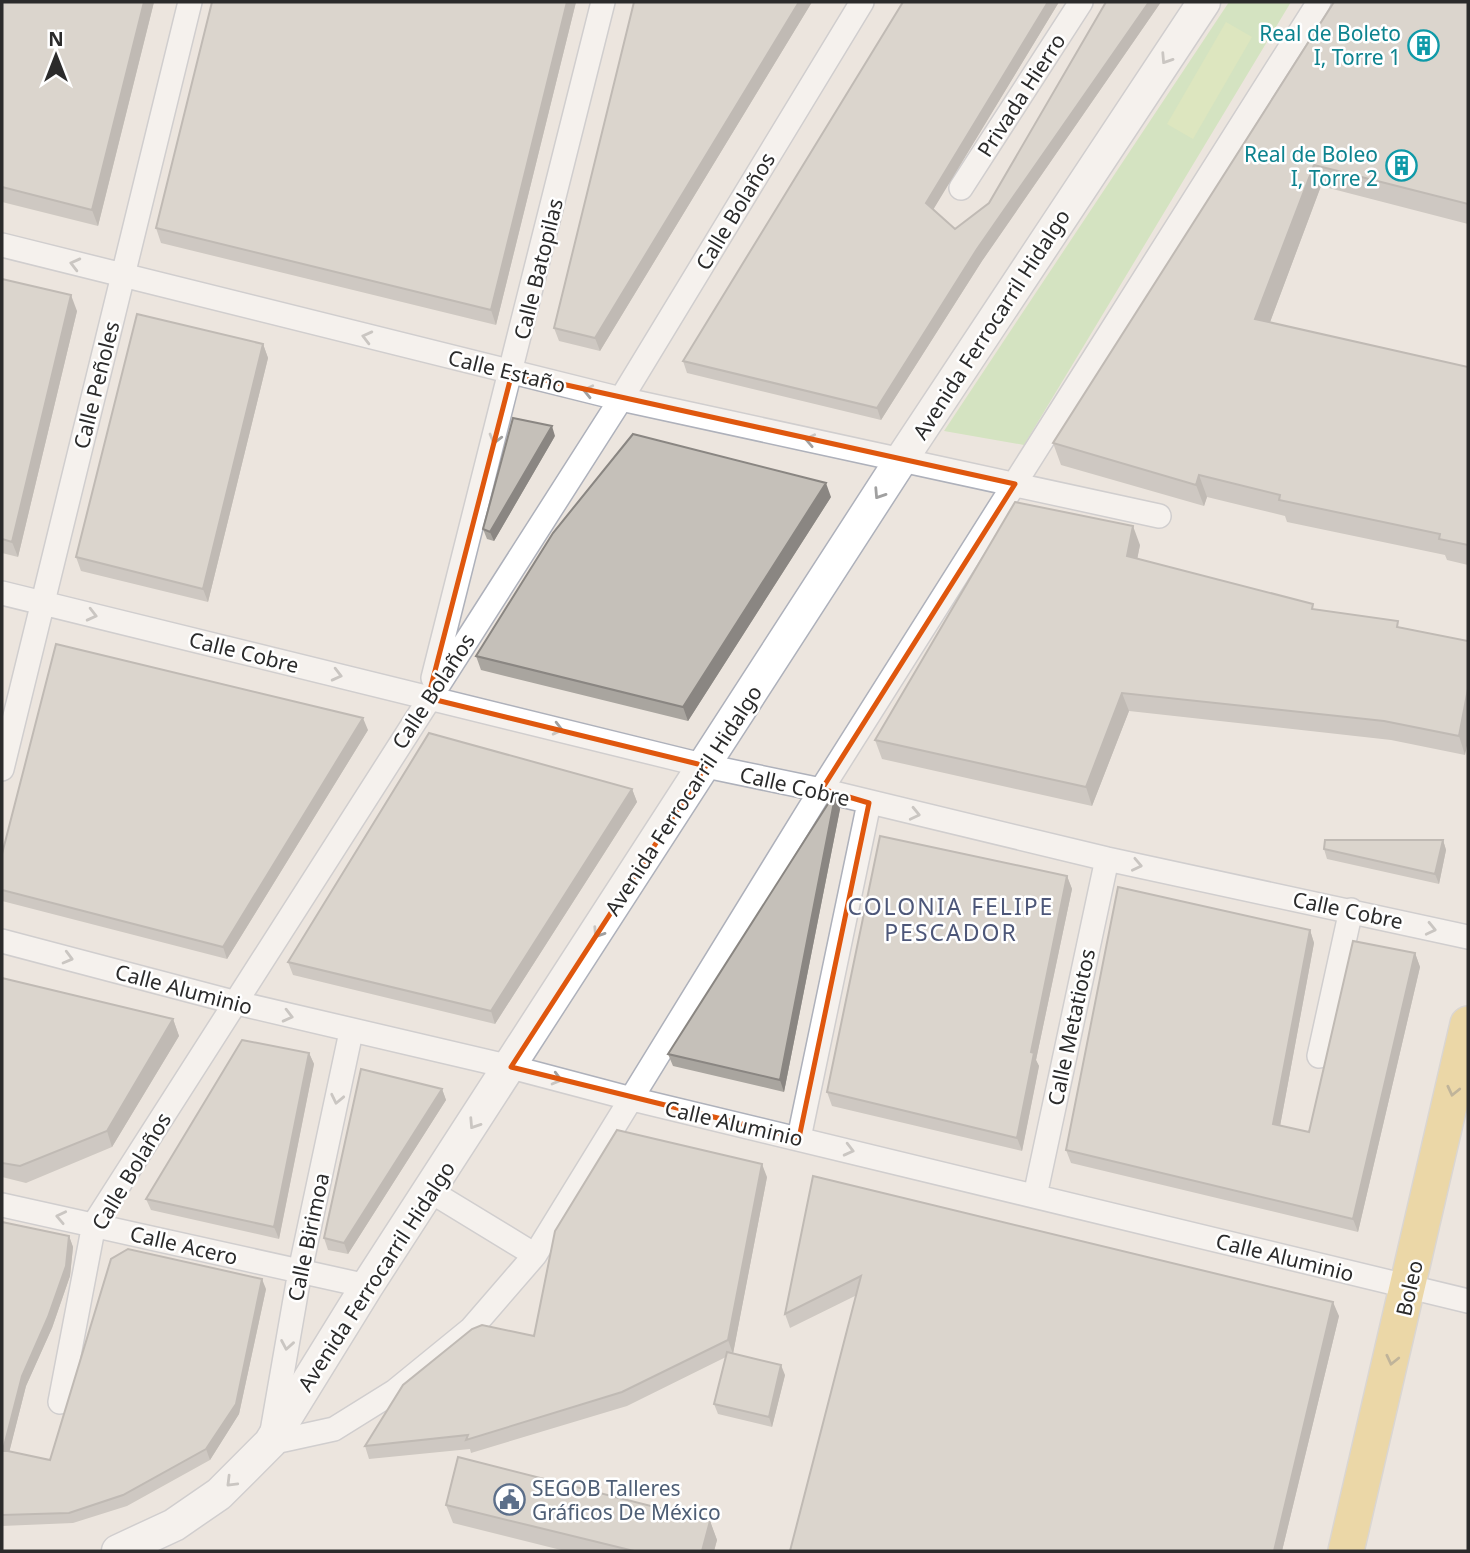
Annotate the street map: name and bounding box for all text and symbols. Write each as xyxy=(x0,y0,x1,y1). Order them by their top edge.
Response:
place label: Real de Boleto I, Torre 1 xyxy=(1259,19,1401,71)
north arrow xyxy=(21,21,91,91)
text: N xyxy=(48,26,64,52)
street label: Privada Hierro xyxy=(971,28,1071,162)
building icon: Real de Boleto I, Torre 1 xyxy=(1407,28,1441,62)
one-way arrow xyxy=(1161,51,1174,64)
place label: Real de Boleo I, Torre 2 xyxy=(1244,140,1378,192)
street label: Calle Bolaños xyxy=(689,147,781,275)
building icon: Real de Boleo I, Torre 2 xyxy=(1384,149,1418,183)
street label: Calle Batopilas xyxy=(507,196,569,342)
street label: Avenida Ferrocarril Hidalgo xyxy=(906,204,1076,444)
one-way arrow xyxy=(69,258,81,272)
street label: Calle Peñoles xyxy=(67,318,125,452)
one-way arrow xyxy=(361,331,373,345)
street label: Calle Estaño xyxy=(445,343,569,399)
one-way arrow xyxy=(582,385,594,399)
one-way arrow xyxy=(489,433,503,445)
one-way arrow xyxy=(804,434,816,449)
one-way arrow xyxy=(875,486,888,499)
one-way arrow xyxy=(86,607,98,621)
street label: Calle Cobre xyxy=(186,625,302,679)
street label: Calle Bolaños xyxy=(385,628,481,754)
one-way arrow xyxy=(331,667,343,681)
street label: Avenida Ferrocarril Hidalgo xyxy=(598,680,768,920)
one-way arrow xyxy=(552,721,564,735)
street label: Calle Cobre xyxy=(737,760,853,812)
one-way arrow xyxy=(909,806,921,820)
one-way arrow xyxy=(1131,857,1143,872)
street label: Calle Cobre xyxy=(1290,885,1406,935)
district label: COLONIA FELIPE PESCADOR xyxy=(848,890,1054,948)
one-way arrow xyxy=(1425,920,1437,935)
one-way arrow xyxy=(593,925,606,938)
street label: Calle Metatiotos xyxy=(1041,946,1101,1108)
one-way arrow xyxy=(62,950,74,965)
street label: Calle Aluminio xyxy=(112,957,256,1021)
one-way arrow xyxy=(282,1008,294,1022)
one-way arrow xyxy=(551,1071,563,1085)
one-way arrow xyxy=(1447,1085,1462,1097)
one-way arrow xyxy=(331,1092,346,1104)
street label: Calle Aluminio xyxy=(662,1093,806,1153)
street label: Calle Bolaños xyxy=(85,1107,177,1235)
one-way arrow xyxy=(470,1116,482,1129)
one-way arrow xyxy=(843,1142,855,1157)
street label: Avenida Ferrocarril Hidalgo xyxy=(291,1156,461,1396)
street label: Calle Birimoa xyxy=(281,1170,335,1304)
one-way arrow xyxy=(55,1211,67,1226)
street label: Calle Acero xyxy=(128,1219,240,1271)
street label: Calle Aluminio xyxy=(1213,1226,1357,1288)
street label: Boleo xyxy=(1389,1257,1429,1319)
one-way arrow xyxy=(280,1340,295,1351)
one-way arrow xyxy=(1386,1354,1400,1366)
one-way arrow xyxy=(227,1474,240,1487)
place label: SEGOB Talleres Gráficos De México xyxy=(532,1474,721,1526)
public building icon: SEGOB Talleres Gráficos De México xyxy=(492,1483,526,1517)

